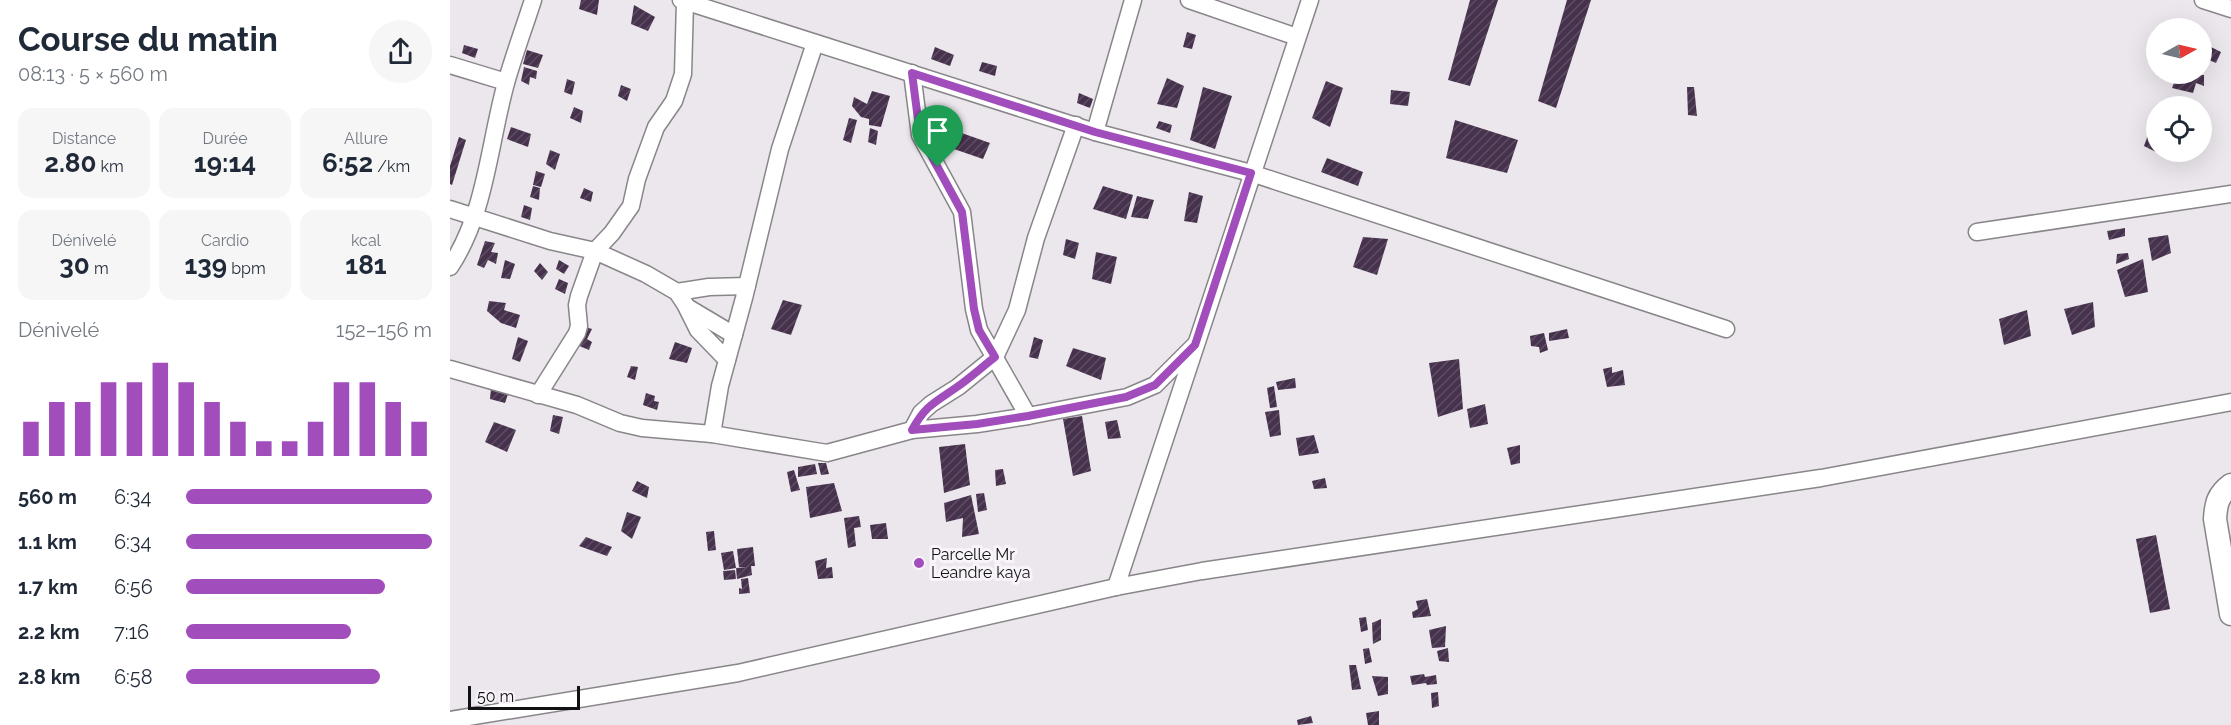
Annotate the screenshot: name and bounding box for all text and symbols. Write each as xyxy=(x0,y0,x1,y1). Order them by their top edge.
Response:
north arrow xyxy=(2146,18,2212,84)
map controls xyxy=(2146,18,2212,162)
text: Course du matin xyxy=(18,20,278,59)
button: share xyxy=(369,20,432,83)
text: 08:13 · 5 × 560 m xyxy=(18,62,168,86)
button: locate xyxy=(2146,96,2212,162)
pin xyxy=(912,105,963,167)
icon: arrive xyxy=(921,114,954,147)
text: Distance xyxy=(52,129,116,148)
text: Durée xyxy=(202,129,248,148)
text: Allure xyxy=(344,129,388,148)
text: 2.80 xyxy=(44,148,96,178)
text: 19:14 xyxy=(194,148,256,178)
text: 6:52 xyxy=(322,148,373,178)
text: km xyxy=(96,157,124,176)
text: /km xyxy=(373,157,410,176)
text: Dénivelé xyxy=(51,231,117,250)
text: Cardio xyxy=(201,231,249,250)
text: kcal xyxy=(351,231,381,250)
text: 30 xyxy=(59,250,90,280)
text: 139 xyxy=(184,250,227,280)
text: 181 xyxy=(345,250,387,280)
text: m xyxy=(90,259,109,278)
text: bpm xyxy=(227,259,266,278)
text: Dénivelé xyxy=(18,318,99,342)
text: 152–156 m xyxy=(336,318,432,342)
text: 560 m xyxy=(18,485,77,509)
text: 6:34 xyxy=(114,485,151,509)
text: 1.1 km xyxy=(18,530,77,554)
text: 6:34 xyxy=(114,530,151,554)
place label: Parcelle Mr Leandre kaya xyxy=(931,545,1030,582)
marker: Parcelle Mr Leandre kaya xyxy=(912,556,926,570)
text: 1.7 km xyxy=(18,575,78,599)
text: 6:56 xyxy=(114,575,153,599)
text: 2.2 km xyxy=(18,620,80,644)
text: 7:16 xyxy=(114,620,149,644)
text: 2.8 km xyxy=(18,665,80,689)
text: 6:58 xyxy=(114,665,153,689)
scale bar xyxy=(468,683,580,710)
text: 50 m xyxy=(477,687,514,706)

